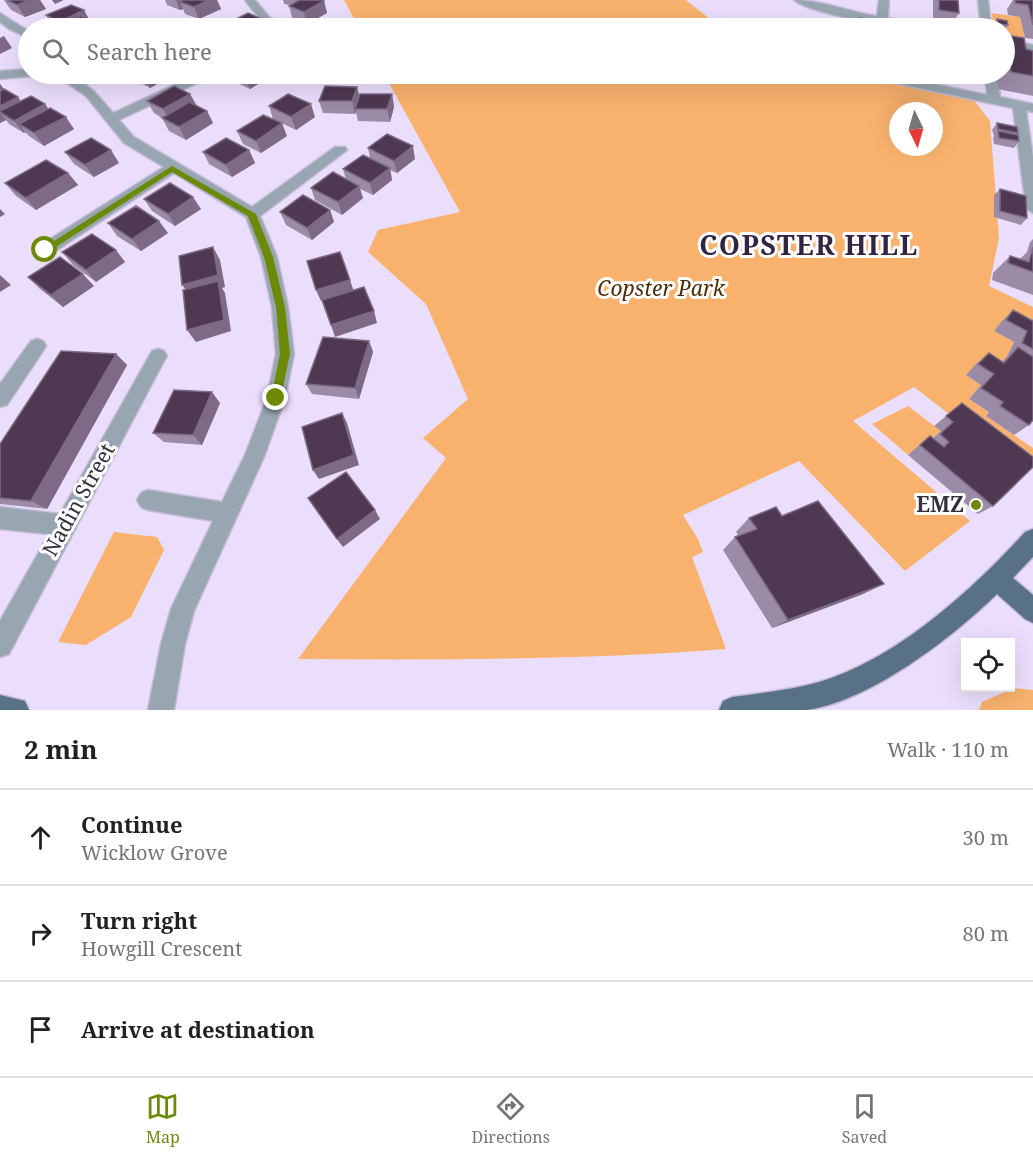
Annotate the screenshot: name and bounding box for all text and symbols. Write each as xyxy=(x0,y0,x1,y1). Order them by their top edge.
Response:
search box xyxy=(18,18,1015,84)
icon: search xyxy=(39,35,72,68)
text: Search here xyxy=(87,36,212,66)
north arrow xyxy=(889,102,943,156)
district label: COPSTER HILL xyxy=(699,226,919,263)
route start xyxy=(31,236,57,262)
park label: Copster Park xyxy=(597,274,726,302)
route end xyxy=(262,384,288,410)
street label: Nadin Street xyxy=(36,438,121,561)
place label: EMZ xyxy=(916,490,964,518)
marker: EMZ xyxy=(969,498,983,512)
map controls xyxy=(961,638,1015,692)
button: locate xyxy=(961,638,1015,692)
text: 2 min xyxy=(24,731,98,767)
text: Walk · 110 m xyxy=(887,736,1009,763)
text: Continue xyxy=(81,809,183,839)
icon: ahead xyxy=(24,821,57,854)
text: 30 m xyxy=(963,824,1009,851)
text: Wicklow Grove xyxy=(81,839,228,866)
text: Turn right xyxy=(81,905,197,935)
icon: right xyxy=(24,917,57,950)
text: 80 m xyxy=(963,920,1009,947)
text: Howgill Crescent xyxy=(81,935,242,962)
icon: arrive xyxy=(24,1013,57,1046)
text: Arrive at destination xyxy=(81,1014,315,1044)
tab: Map xyxy=(146,1090,180,1148)
tab: Directions xyxy=(472,1090,550,1148)
tab: Saved xyxy=(842,1090,887,1148)

